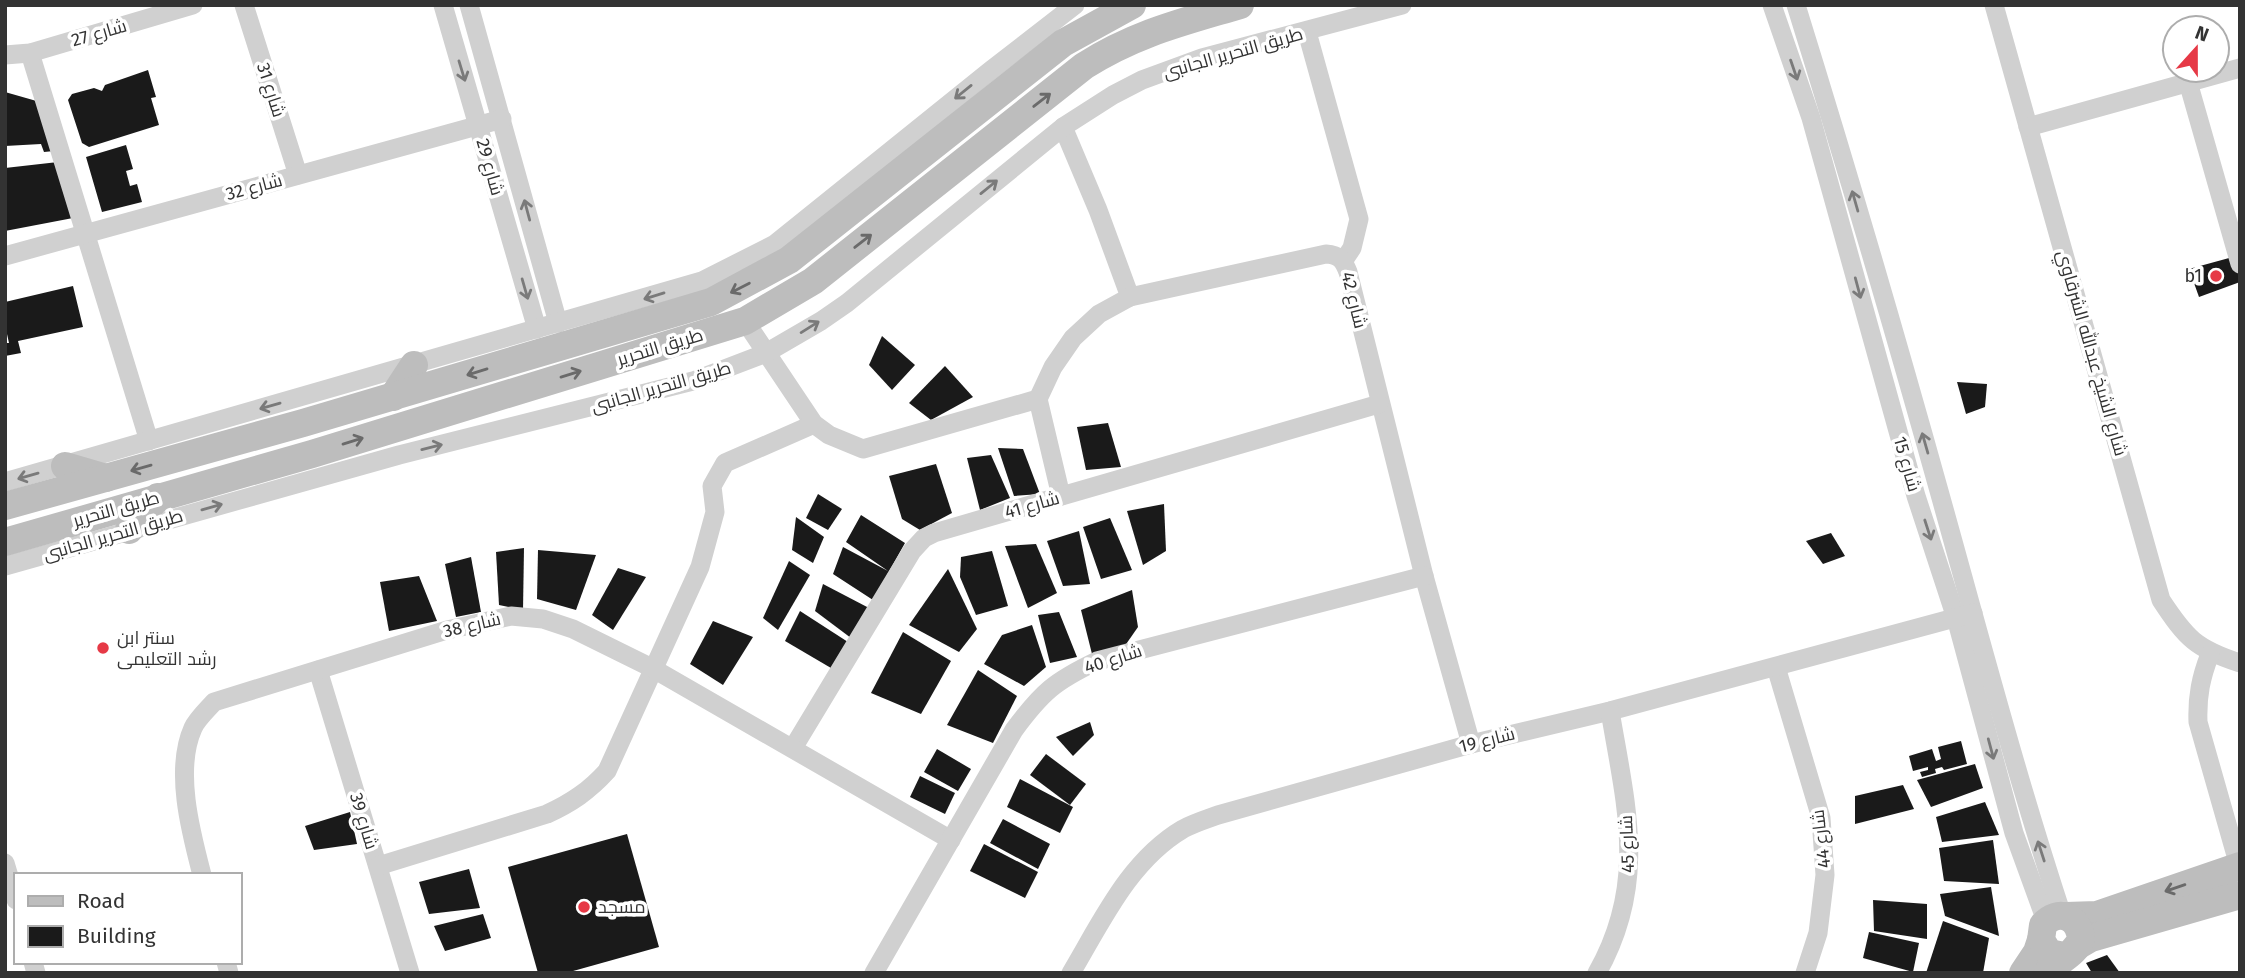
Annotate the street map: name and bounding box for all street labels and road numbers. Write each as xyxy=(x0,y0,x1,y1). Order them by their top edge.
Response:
street label: شارع 27 xyxy=(69,15,129,52)
street label: طريق التحرير الجانبى xyxy=(1161,23,1306,84)
street label: شارع 31 xyxy=(251,60,290,120)
street label: شارع 29 xyxy=(470,136,509,198)
street label: شارع 32 xyxy=(223,169,285,206)
street label: شارع الشيخ عبدالله الشرقاوي xyxy=(2049,247,2133,459)
street label: شارع 42 xyxy=(1335,269,1372,331)
street label: طريق التحرير xyxy=(613,323,706,372)
street label: طريق التحرير الجانبى xyxy=(589,357,734,418)
street label: شارع 15 xyxy=(1888,434,1925,494)
street label: طريق التحرير xyxy=(69,486,162,533)
street label: شارع 41 xyxy=(1002,487,1062,524)
street label: طريق التحرير الجانبى xyxy=(41,505,186,566)
street label: شارع 38 xyxy=(441,608,503,643)
street label: شارع 40 xyxy=(1081,639,1145,680)
street label: شارع 19 xyxy=(1457,722,1518,759)
street label: شارع 39 xyxy=(344,790,383,852)
street label: شارع 44 xyxy=(1806,808,1836,870)
street label: شارع 45 xyxy=(1615,815,1640,873)

